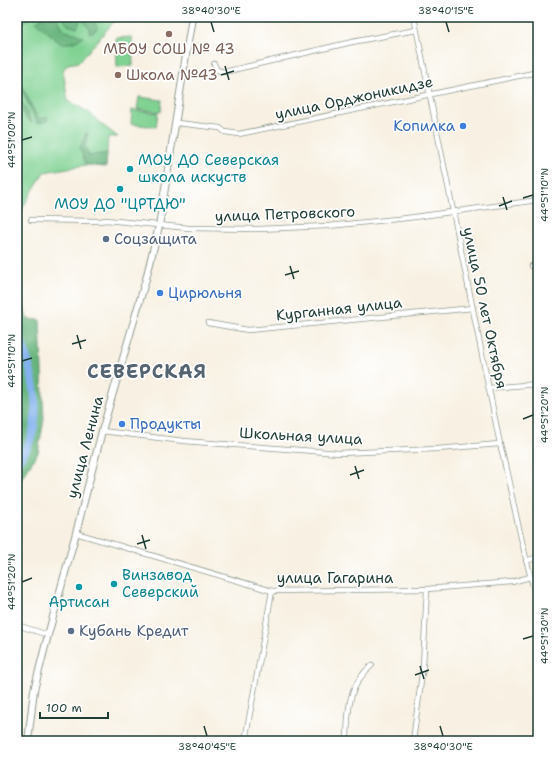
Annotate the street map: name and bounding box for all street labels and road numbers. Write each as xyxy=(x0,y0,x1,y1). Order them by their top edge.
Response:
street label: улица Орджоникидзе xyxy=(273,71,435,125)
street label: улица Петровского xyxy=(214,202,356,226)
street label: улица 50 лет Октября xyxy=(458,225,512,391)
street label: Курганная улица xyxy=(275,292,404,326)
street label: улица Ленина xyxy=(62,393,108,500)
street label: Школьная улица xyxy=(239,423,364,449)
street label: улица Гагарина xyxy=(277,568,394,588)

